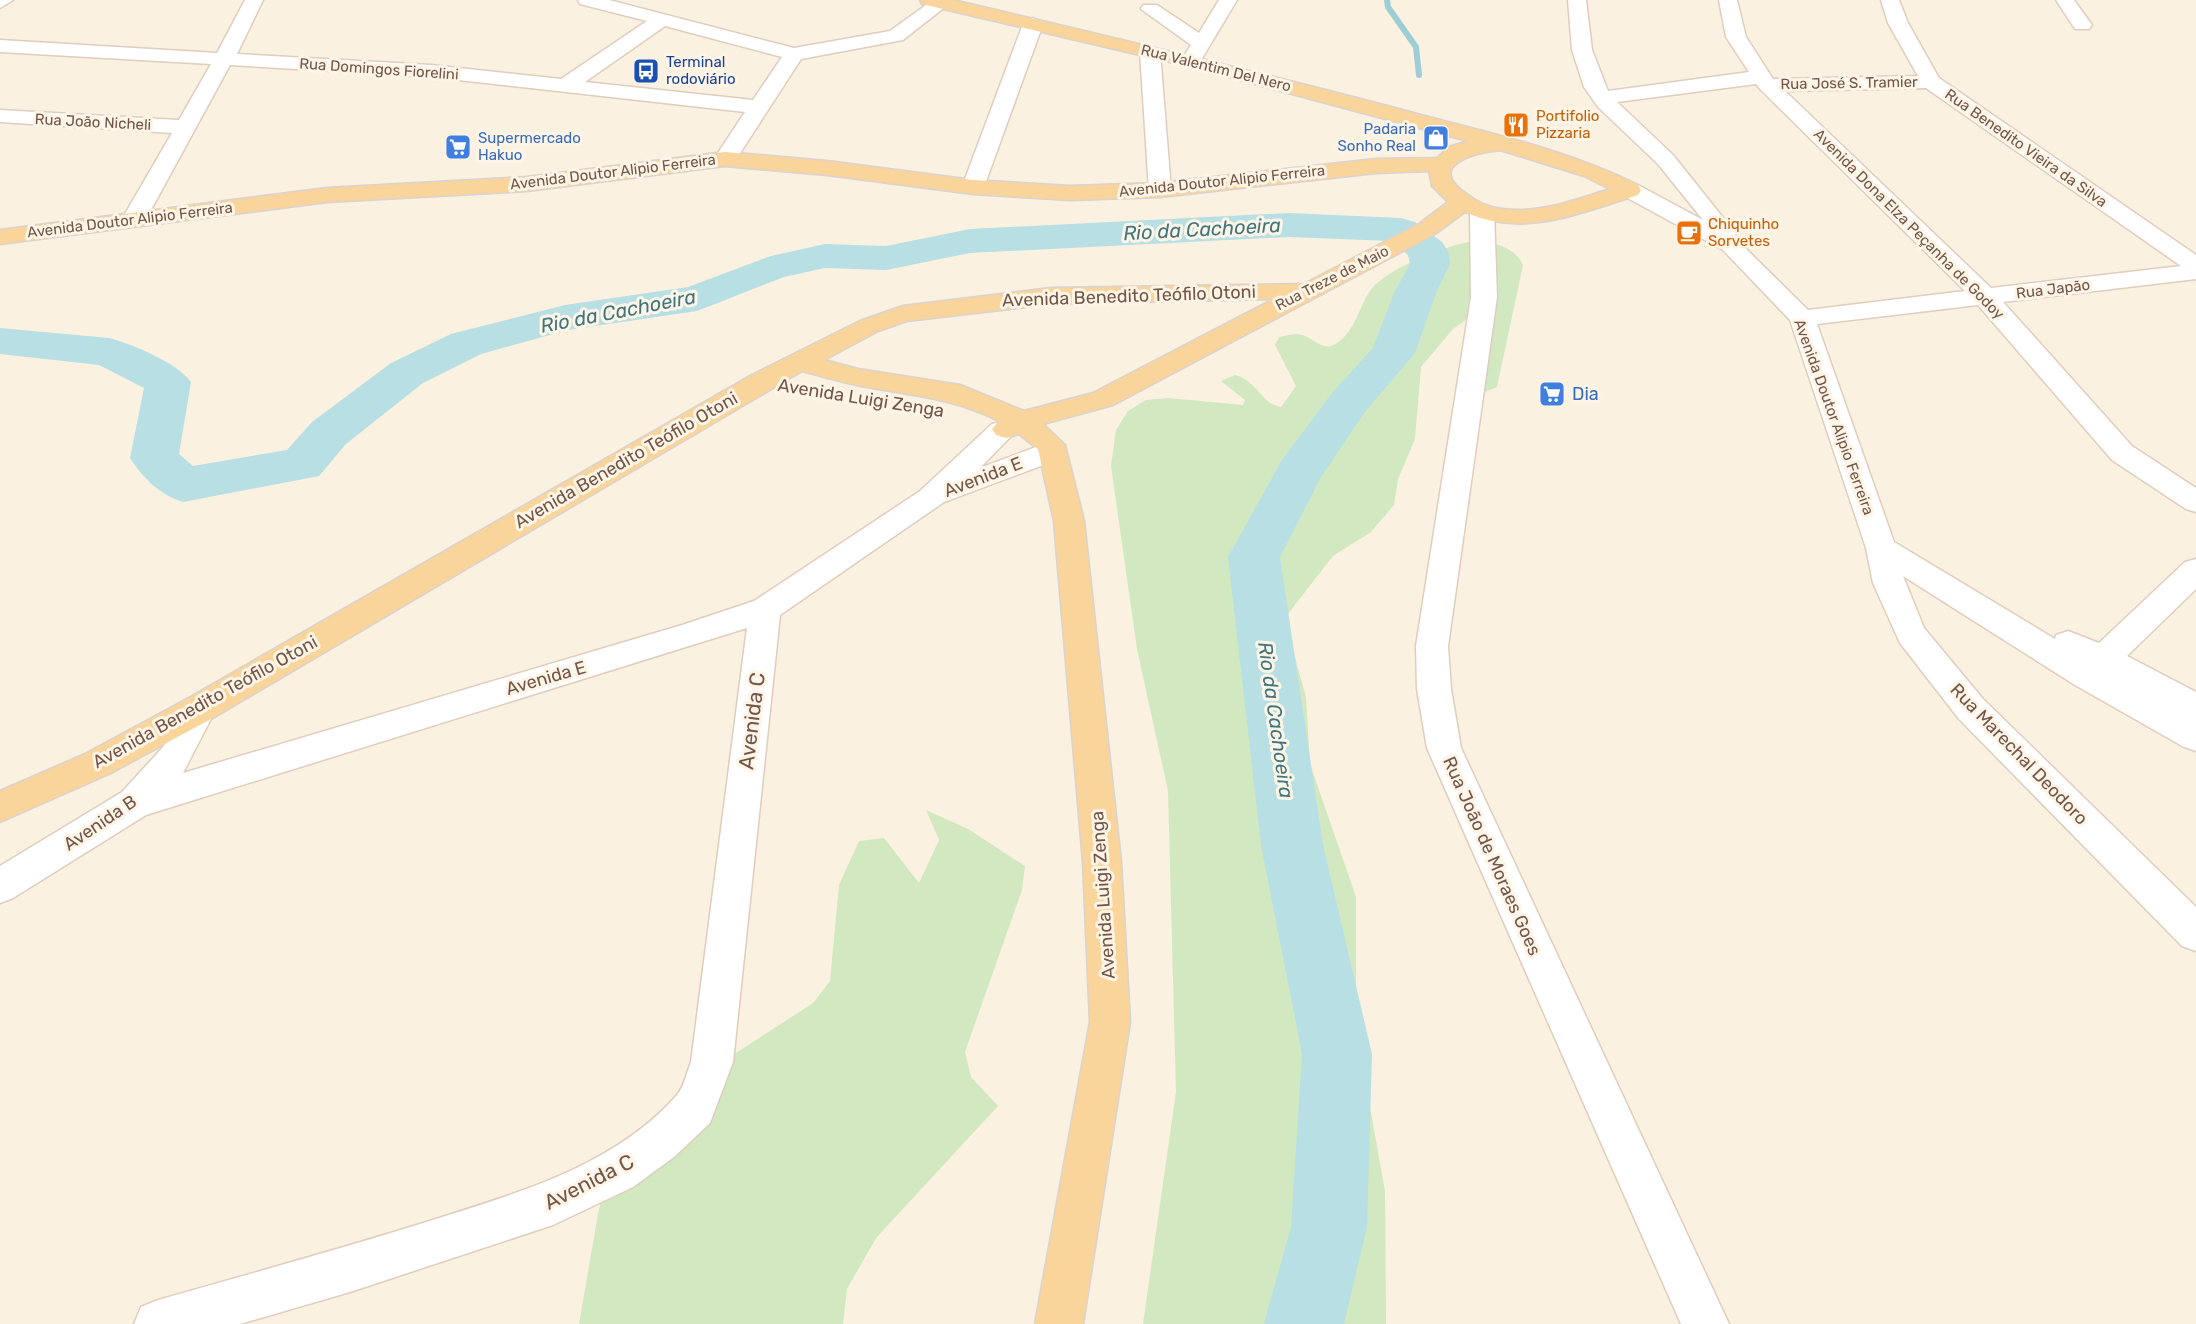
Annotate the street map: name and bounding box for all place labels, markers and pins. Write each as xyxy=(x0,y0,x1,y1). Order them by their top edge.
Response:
place label: Terminal rodoviário xyxy=(666,53,736,88)
bus stop icon: Terminal rodoviário xyxy=(631,56,661,86)
place label: Portifolio Pizzaria xyxy=(1536,107,1599,142)
restaurant icon: Portifolio Pizzaria xyxy=(1501,110,1531,140)
place label: Padaria Sonho Real xyxy=(1337,120,1416,155)
shop icon: Padaria Sonho Real xyxy=(1421,123,1451,153)
place label: Supermercado Hakuo xyxy=(478,129,581,164)
supermarket icon: Supermercado Hakuo xyxy=(443,132,473,162)
place label: Chiquinho Sorvetes xyxy=(1708,215,1779,250)
cafe icon: Chiquinho Sorvetes xyxy=(1674,218,1704,248)
supermarket icon: Dia xyxy=(1537,379,1567,409)
place label: Dia xyxy=(1572,383,1599,405)

